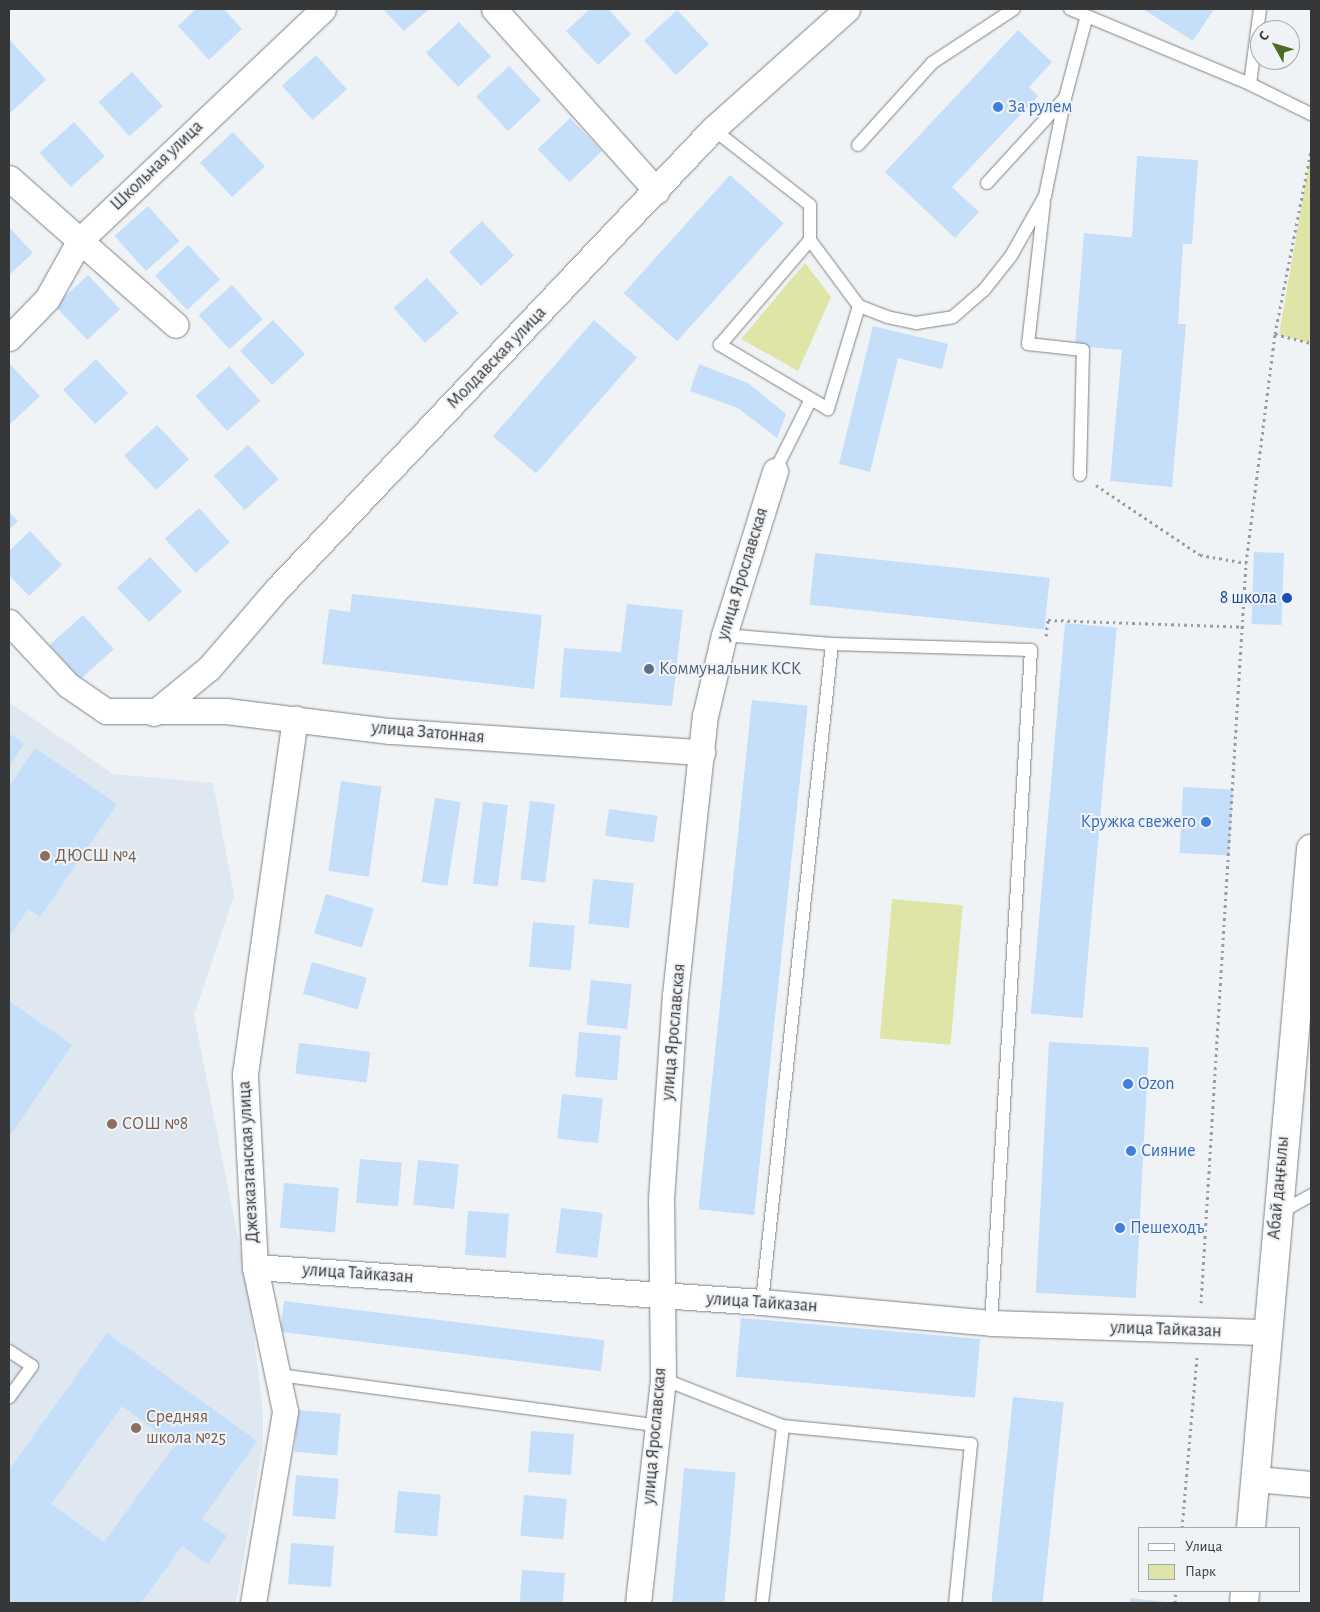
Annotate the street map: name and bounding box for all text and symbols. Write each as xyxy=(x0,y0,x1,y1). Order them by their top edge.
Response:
north arrow xyxy=(1250,20,1300,70)
text: С xyxy=(1256,29,1272,44)
place label: За рулем xyxy=(1008,96,1072,118)
marker: За рулем xyxy=(992,101,1004,113)
street label: Школьная улица xyxy=(106,116,208,216)
street label: Молдавская улица xyxy=(443,302,551,414)
street label: улица Ярославская xyxy=(713,505,773,643)
place label: 8 школа xyxy=(1220,587,1277,609)
marker: 8 школа xyxy=(1281,592,1293,604)
place label: Коммунальник КСК xyxy=(659,658,801,680)
marker: Коммунальник КСК xyxy=(643,663,655,675)
street label: улица Затонная xyxy=(371,717,485,749)
place label: Кружка свежего xyxy=(1081,811,1196,833)
marker: Кружка свежего xyxy=(1200,816,1212,828)
place label: ДЮСШ №4 xyxy=(55,845,137,867)
marker: ДЮСШ №4 xyxy=(39,850,51,862)
street label: улица Ярославская xyxy=(657,963,691,1101)
place label: Ozon xyxy=(1138,1073,1175,1095)
marker: Ozon xyxy=(1122,1078,1134,1090)
street label: Джезказганская улица xyxy=(234,1080,264,1244)
place label: СОШ №8 xyxy=(122,1113,188,1135)
marker: СОШ №8 xyxy=(106,1118,118,1130)
street label: Абай даңғылы xyxy=(1264,1135,1294,1241)
place label: Сияние xyxy=(1141,1140,1196,1162)
marker: Сияние xyxy=(1125,1145,1137,1157)
place label: Пешеходъ xyxy=(1130,1217,1204,1239)
marker: Пешеходъ xyxy=(1114,1222,1126,1234)
street label: улица Тайказан xyxy=(302,1259,414,1289)
street label: улица Тайказан xyxy=(706,1288,818,1318)
street label: улица Тайказан xyxy=(1110,1317,1222,1343)
street label: улица Ярославская xyxy=(638,1367,672,1505)
place label: Средняя школа №25 xyxy=(146,1407,226,1450)
marker: Средняя школа №25 xyxy=(130,1422,142,1434)
legend xyxy=(1138,1527,1300,1592)
text: Улица xyxy=(1185,1539,1222,1554)
text: Парк xyxy=(1185,1564,1216,1579)

